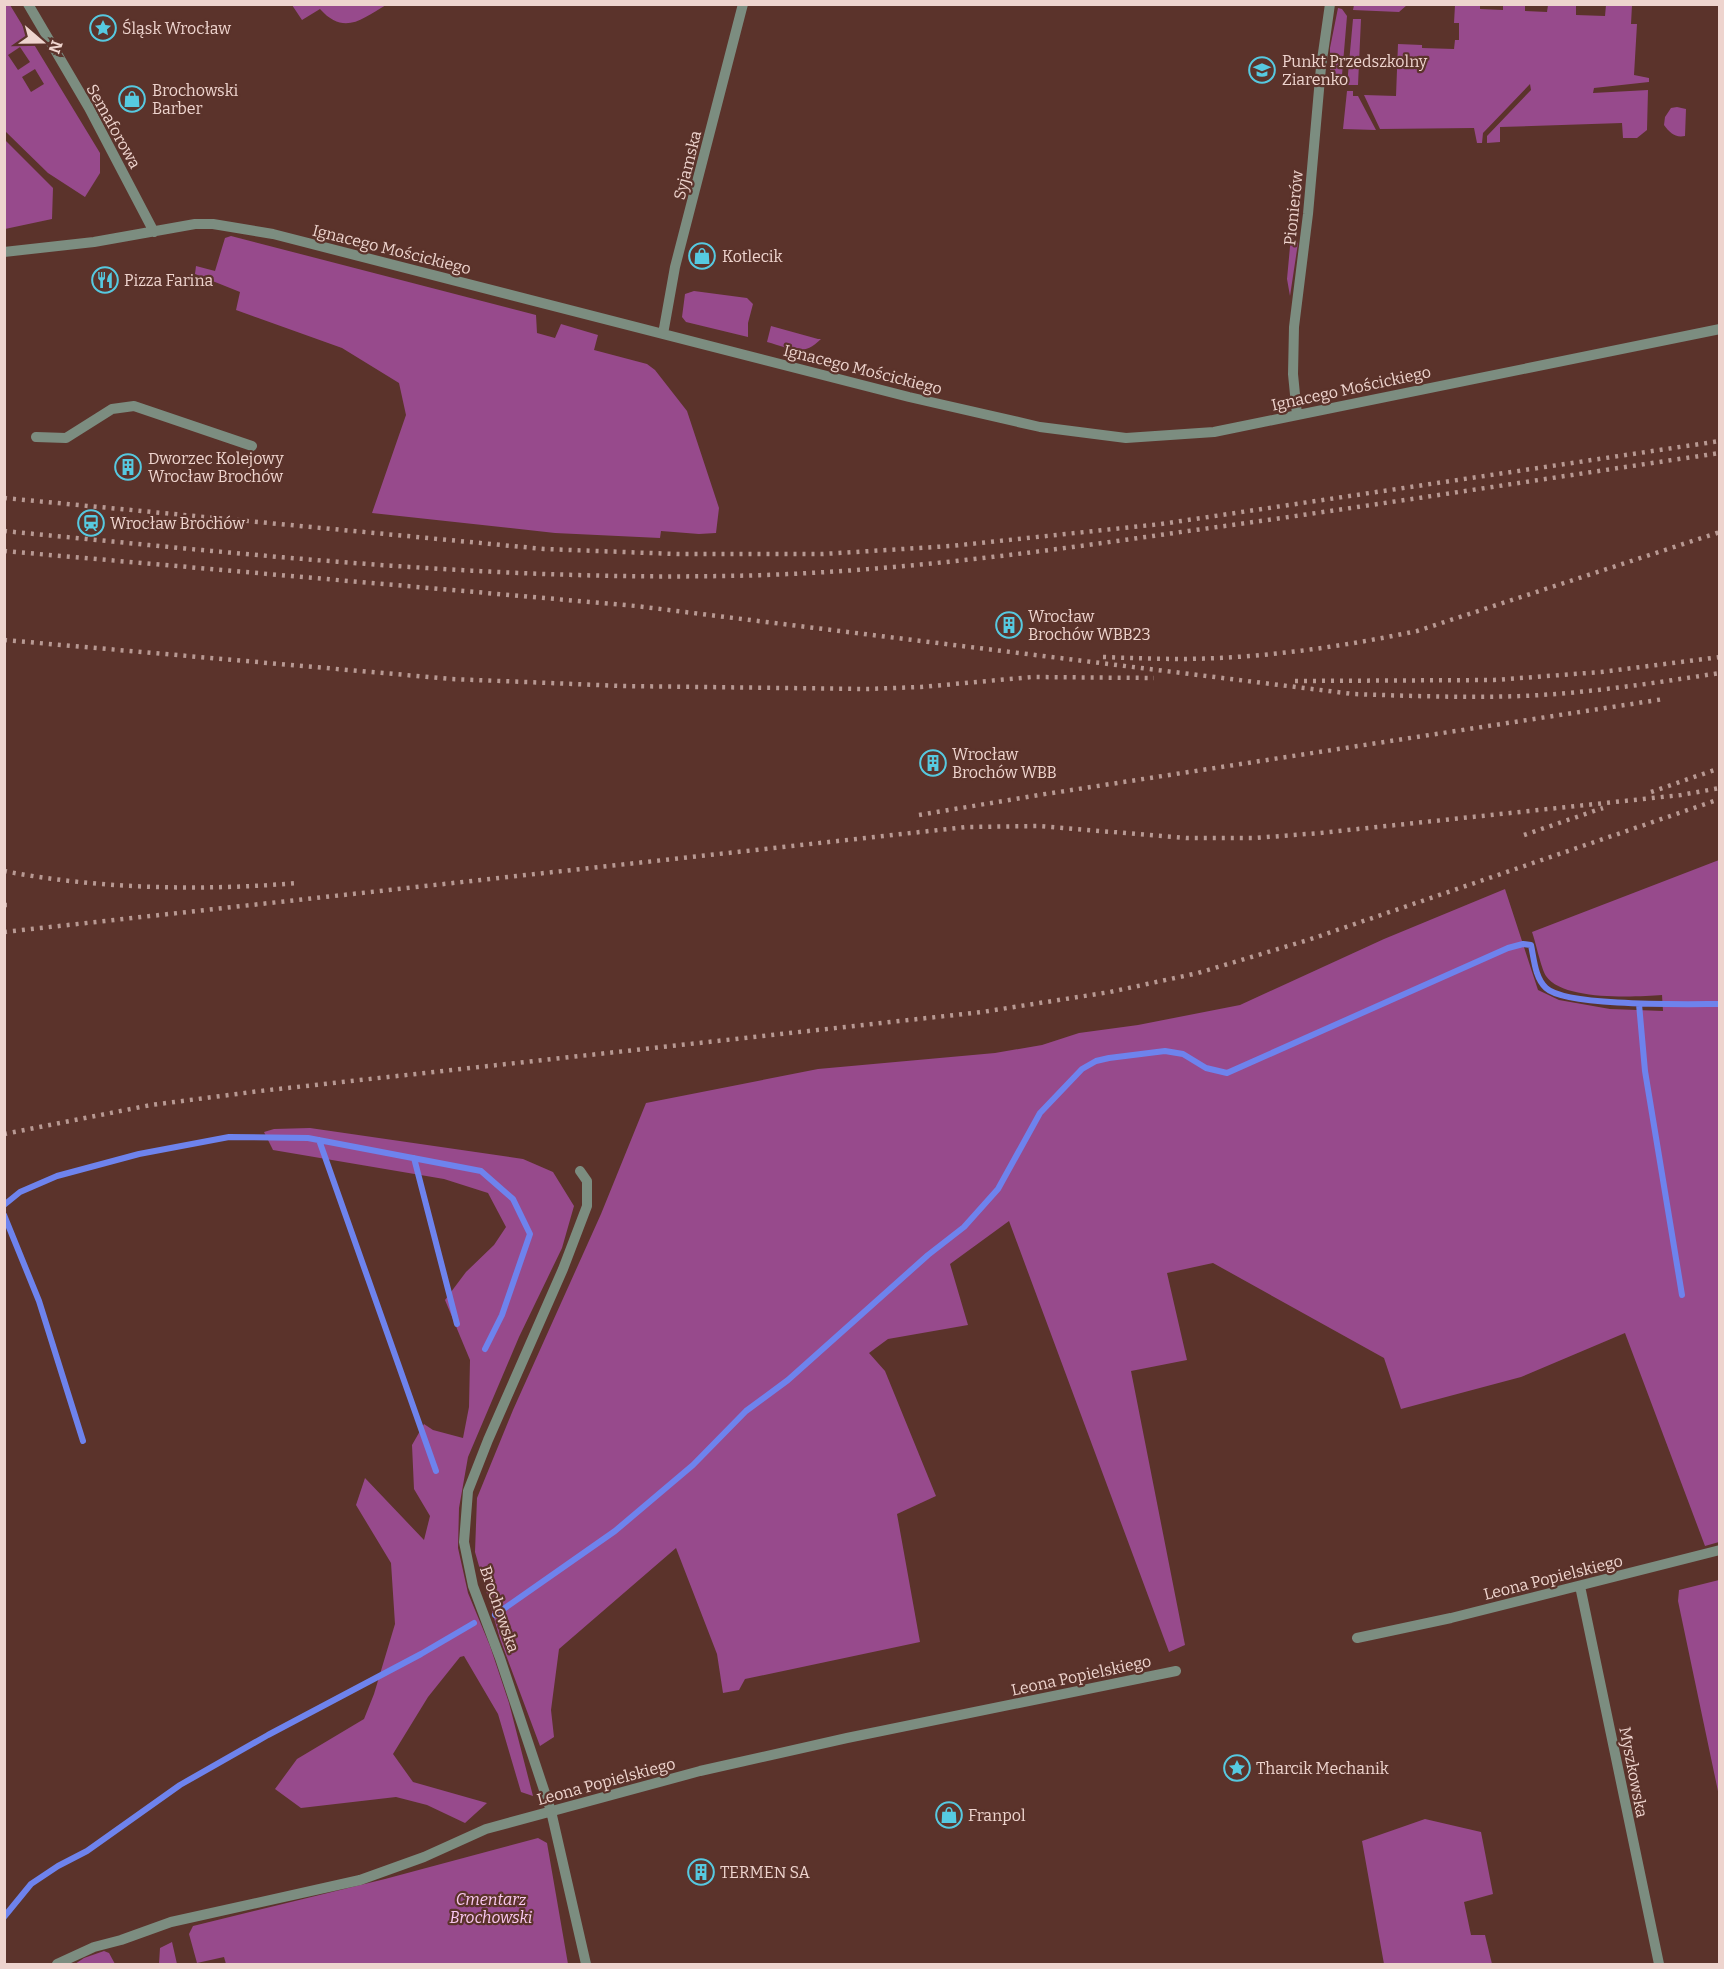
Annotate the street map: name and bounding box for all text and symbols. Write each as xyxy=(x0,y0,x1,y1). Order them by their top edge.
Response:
north arrow xyxy=(12,12,72,72)
place icon: Śląsk Wrocław xyxy=(88,13,118,43)
place label: Śląsk Wrocław xyxy=(122,18,231,38)
text: N xyxy=(45,38,67,56)
place label: Punkt Przedszkolny Ziarenko xyxy=(1282,52,1428,89)
school or university icon: Punkt Przedszkolny Ziarenko xyxy=(1247,55,1277,85)
street label: Semaforowa xyxy=(83,81,145,172)
place label: Brochowski Barber xyxy=(152,81,239,118)
shop icon: Brochowski Barber xyxy=(117,84,147,114)
street label: Syjamska xyxy=(670,128,705,202)
street label: Pionierów xyxy=(1280,169,1307,247)
street label: Ignacego Mościckiego xyxy=(311,221,473,278)
shop icon: Kotlecik xyxy=(687,241,717,271)
place label: Kotlecik xyxy=(722,247,783,266)
restaurant icon: Pizza Farina xyxy=(90,265,120,295)
place label: Pizza Farina xyxy=(124,271,214,290)
street label: Ignacego Mościckiego xyxy=(782,341,944,398)
street label: Ignacego Mościckiego xyxy=(1270,362,1433,415)
place label: Dworzec Kolejowy Wrocław Brochów xyxy=(148,449,284,486)
building icon: Dworzec Kolejowy Wrocław Brochów xyxy=(113,452,143,482)
station icon: Wrocław Brochów xyxy=(76,508,106,538)
place label: Wrocław Brochów xyxy=(110,514,245,533)
place label: Wrocław Brochów WBB23 xyxy=(1028,607,1151,644)
building icon: Wrocław Brochów WBB23 xyxy=(994,610,1024,640)
place label: Wrocław Brochów WBB xyxy=(952,745,1057,782)
building icon: Wrocław Brochów WBB xyxy=(918,748,948,778)
street label: Leona Popielskiego xyxy=(1482,1551,1625,1604)
street label: Brochowska xyxy=(476,1563,523,1655)
street label: Leona Popielskiego xyxy=(1009,1651,1153,1700)
street label: Myszkowska xyxy=(1615,1725,1652,1819)
place icon: Tharcik Mechanik xyxy=(1222,1753,1252,1783)
street label: Leona Popielskiego xyxy=(535,1754,678,1809)
place label: Tharcik Mechanik xyxy=(1256,1759,1389,1778)
shop icon: Franpol xyxy=(934,1800,964,1830)
place label: Franpol xyxy=(968,1806,1026,1825)
building icon: TERMEN SA xyxy=(686,1857,716,1887)
place label: TERMEN SA xyxy=(720,1863,811,1882)
park label: Cmentarz Brochowski xyxy=(450,1890,533,1927)

